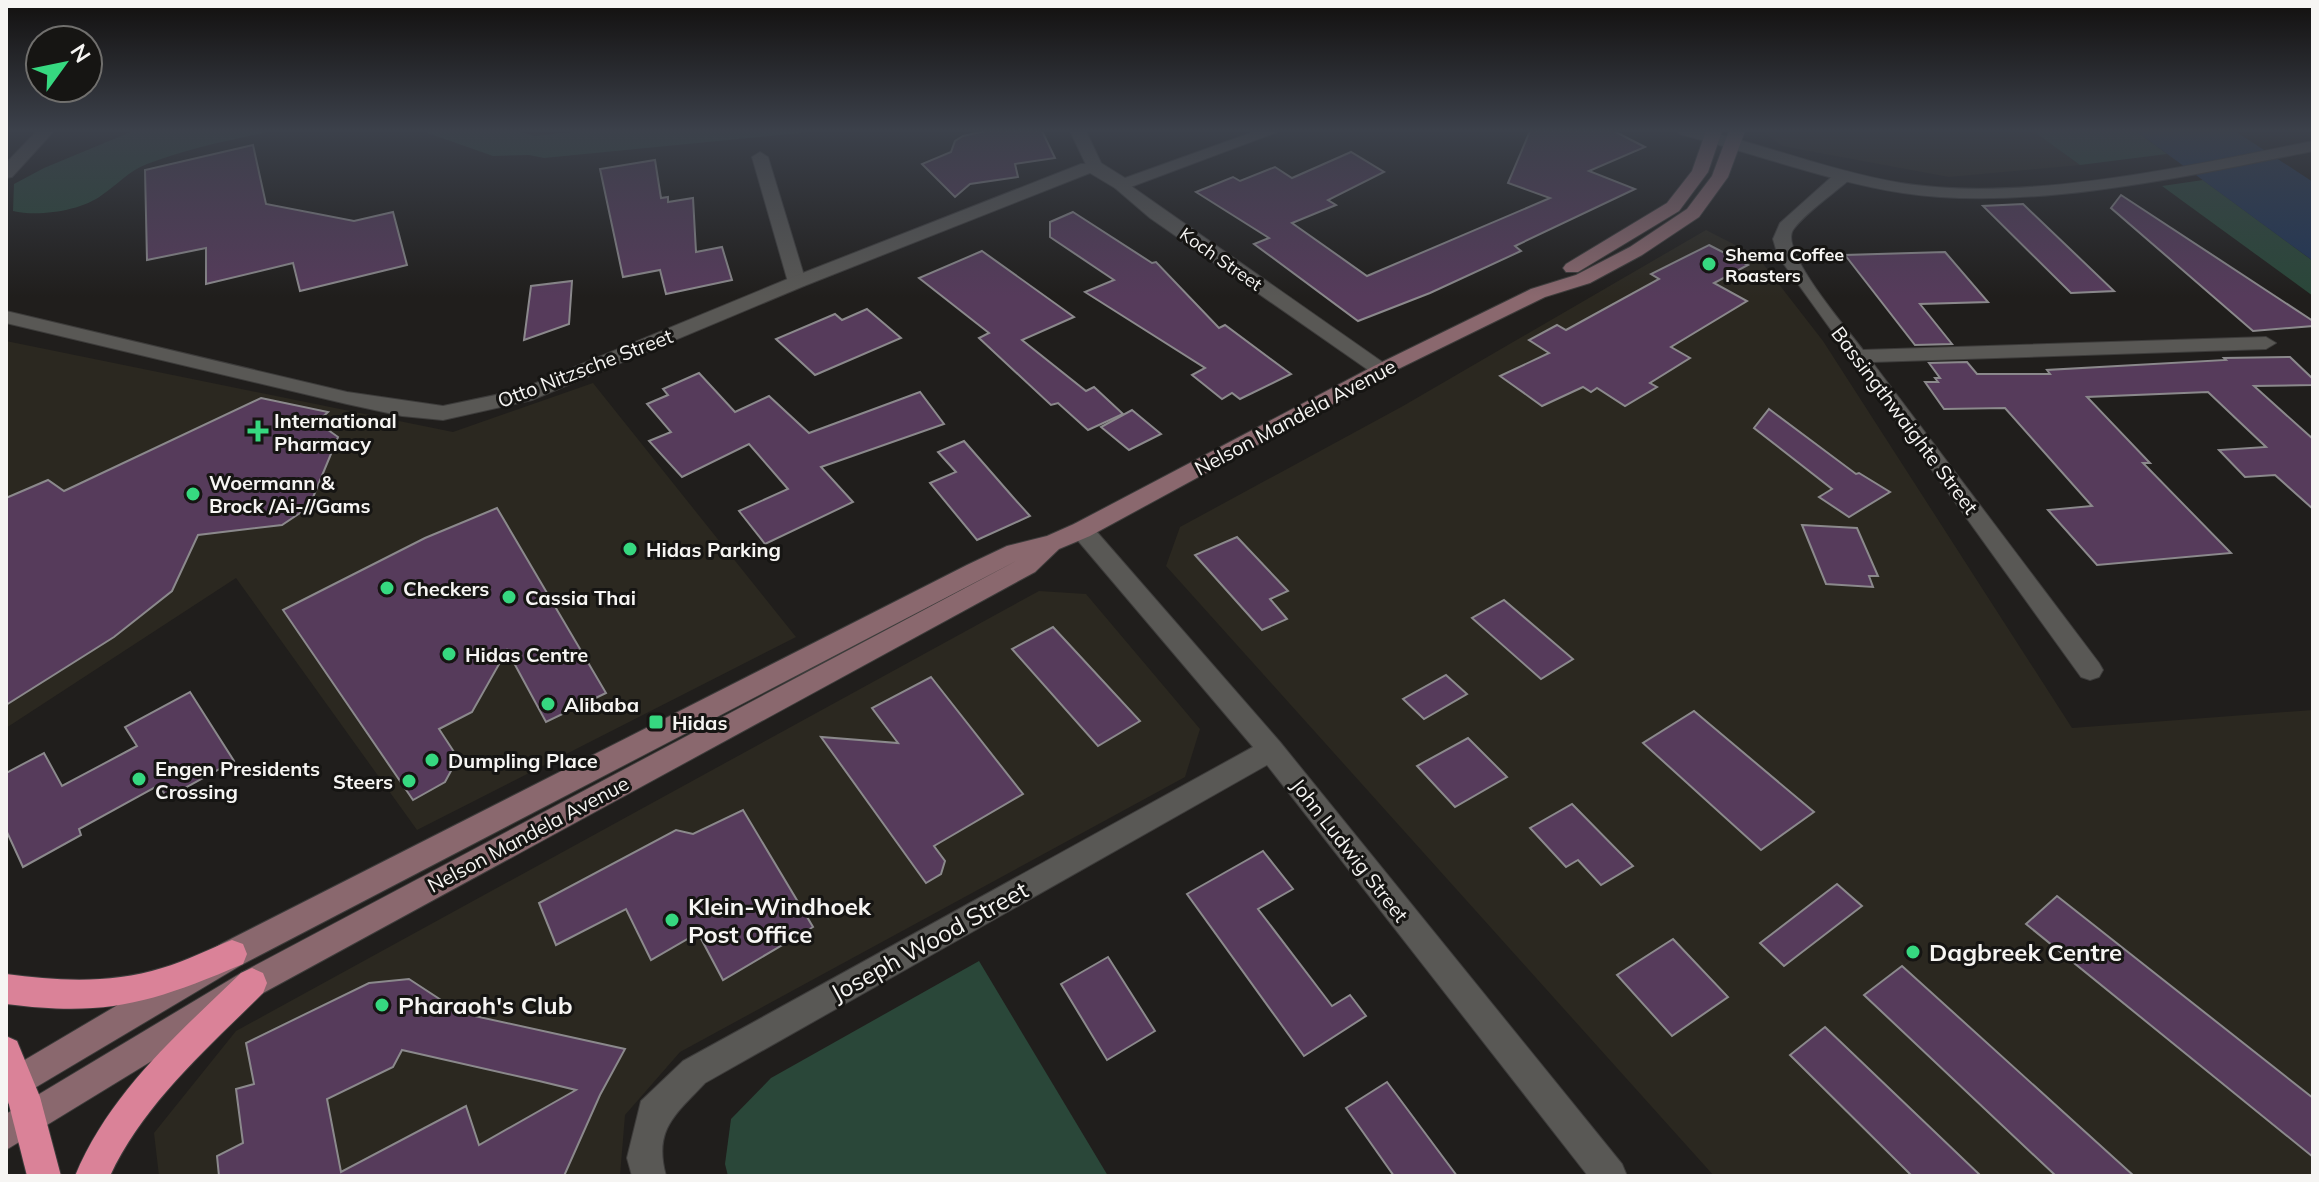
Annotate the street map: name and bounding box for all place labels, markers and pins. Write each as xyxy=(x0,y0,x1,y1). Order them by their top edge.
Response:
place label: Shema Coffee Roasters xyxy=(1725,243,1844,287)
marker: Shema Coffee Roasters xyxy=(1700,255,1718,273)
place label: International Pharmacy xyxy=(274,408,397,456)
marker: International Pharmacy xyxy=(249,422,267,440)
place label: Woermann & Brock /Ai-//Gams xyxy=(209,470,371,518)
marker: Woermann & Brock /Ai-//Gams xyxy=(184,485,202,503)
place label: Hidas Parking xyxy=(646,537,781,562)
marker: Hidas Parking xyxy=(621,540,639,558)
place label: Checkers xyxy=(403,576,489,601)
marker: Checkers xyxy=(378,579,396,597)
place label: Cassia Thai xyxy=(525,585,636,610)
marker: Cassia Thai xyxy=(500,588,518,606)
place label: Hidas Centre xyxy=(465,642,588,667)
marker: Hidas Centre xyxy=(440,645,458,663)
place label: Alibaba xyxy=(564,692,639,717)
marker: Alibaba xyxy=(539,695,557,713)
place label: Hidas xyxy=(672,710,728,735)
marker: Hidas xyxy=(647,713,665,731)
place label: Dumpling Place xyxy=(448,748,598,773)
marker: Dumpling Place xyxy=(423,751,441,769)
place label: Engen Presidents Crossing xyxy=(155,756,320,804)
place label: Steers xyxy=(333,769,393,794)
marker: Engen Presidents Crossing xyxy=(130,770,148,788)
marker: Steers xyxy=(400,772,418,790)
place label: Klein-Windhoek Post Office xyxy=(688,891,872,949)
marker: Klein-Windhoek Post Office xyxy=(663,911,681,929)
place label: Dagbreek Centre xyxy=(1929,937,2122,967)
marker: Dagbreek Centre xyxy=(1904,943,1922,961)
place label: Pharaoh's Club xyxy=(398,990,573,1020)
marker: Pharaoh's Club xyxy=(373,996,391,1014)

